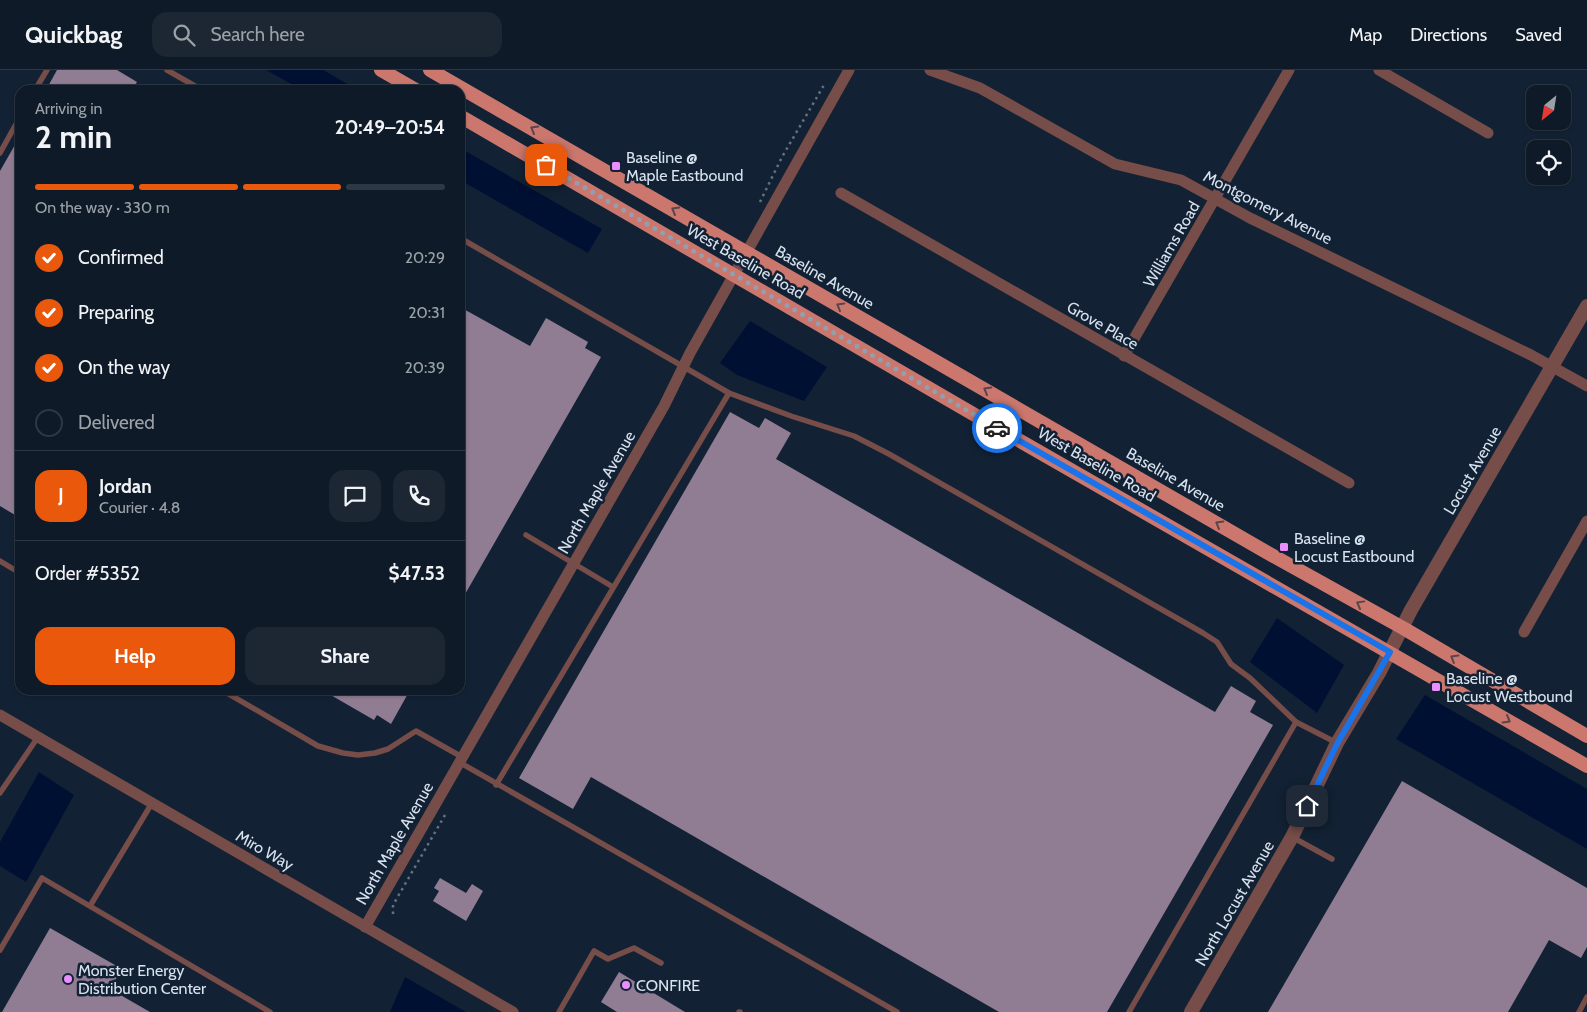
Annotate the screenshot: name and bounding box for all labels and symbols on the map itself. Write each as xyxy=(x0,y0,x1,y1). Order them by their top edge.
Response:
north arrow xyxy=(1526,85,1571,130)
one-way arrow xyxy=(530,126,539,136)
pin xyxy=(525,144,567,186)
place label: Baseline @ Maple Eastbound xyxy=(626,148,743,185)
marker: Baseline @ Maple Eastbound xyxy=(610,160,622,172)
street label: Montgomery Avenue xyxy=(1200,167,1335,248)
street label: Williams Road xyxy=(1139,198,1204,291)
one-way arrow xyxy=(671,207,680,217)
street label: West Baseline Road xyxy=(683,220,808,303)
street label: Baseline Avenue xyxy=(772,242,877,313)
street label: Grove Place xyxy=(1064,297,1142,354)
one-way arrow xyxy=(837,302,846,312)
one-way arrow xyxy=(984,387,993,397)
courier xyxy=(972,403,1022,453)
street label: West Baseline Road xyxy=(1034,423,1159,506)
street label: Locust Avenue xyxy=(1440,423,1505,518)
street label: North Maple Avenue xyxy=(554,428,639,557)
street label: Baseline Avenue xyxy=(1123,444,1228,515)
one-way arrow xyxy=(1215,521,1224,531)
place label: Baseline @ Locust Eastbound xyxy=(1294,529,1414,566)
marker: Baseline @ Locust Eastbound xyxy=(1278,541,1290,553)
one-way arrow xyxy=(1357,600,1366,610)
one-way arrow xyxy=(1450,655,1459,665)
place label: Baseline @ Locust Westbound xyxy=(1446,669,1573,706)
marker: Baseline @ Locust Westbound xyxy=(1430,681,1442,693)
one-way arrow xyxy=(1502,714,1511,724)
street label: North Maple Avenue xyxy=(352,779,437,908)
pin xyxy=(1286,785,1328,827)
street label: Miro Way xyxy=(233,826,297,875)
street label: North Locust Avenue xyxy=(1191,837,1278,969)
place label: Monster Energy Distribution Center xyxy=(78,961,207,998)
marker: Monster Energy Distribution Center xyxy=(62,973,74,985)
place label: CONFIRE xyxy=(636,976,700,995)
marker: CONFIRE xyxy=(620,979,632,991)

